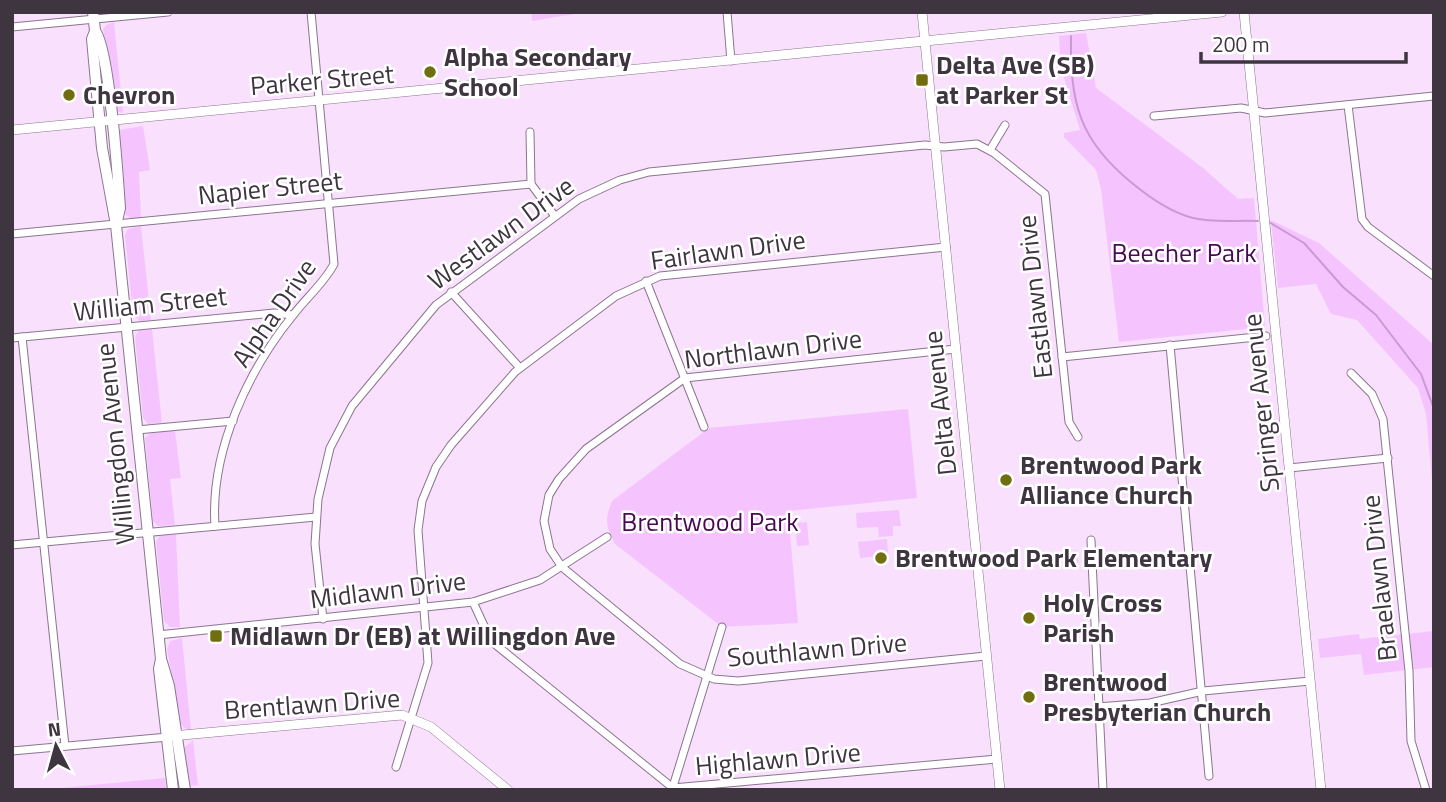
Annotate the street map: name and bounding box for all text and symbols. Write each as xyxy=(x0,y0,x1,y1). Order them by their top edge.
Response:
scale bar xyxy=(1201,21,1406,65)
text: 200 m xyxy=(1212,28,1269,60)
place label: Alpha Secondary School xyxy=(444,37,632,106)
place label: Delta Ave (SB) at Parker St xyxy=(936,45,1094,114)
street label: Parker Street xyxy=(248,54,396,105)
marker: Alpha Secondary School xyxy=(422,64,438,80)
marker: Delta Ave (SB) at Parker St xyxy=(914,72,930,88)
place label: Chevron xyxy=(83,75,175,114)
marker: Chevron xyxy=(61,87,77,103)
street label: Napier Street xyxy=(196,161,344,214)
street label: Westlawn Drive xyxy=(420,166,582,299)
street label: Eastlawn Drive xyxy=(1007,213,1062,381)
street label: Fairlawn Drive xyxy=(648,219,808,280)
park label: Beecher Park xyxy=(1111,233,1257,272)
street label: Alpha Drive xyxy=(222,250,325,375)
street label: William Street xyxy=(71,276,229,331)
street label: Springer Avenue xyxy=(1232,312,1289,494)
street label: Northlawn Drive xyxy=(682,318,864,379)
street label: Delta Avenue xyxy=(913,329,966,477)
street label: Willingdon Avenue xyxy=(85,341,144,547)
place label: Brentwood Park Alliance Church xyxy=(1020,445,1202,514)
marker: Brentwood Park Alliance Church xyxy=(998,472,1014,488)
street label: Braelawn Drive xyxy=(1350,493,1407,663)
park label: Brentwood Park xyxy=(621,502,799,541)
place label: Brentwood Park Elementary xyxy=(895,538,1212,577)
marker: Brentwood Park Elementary xyxy=(873,550,889,566)
street label: Midlawn Drive xyxy=(308,561,468,618)
place label: Holy Cross Parish xyxy=(1043,583,1162,652)
marker: Holy Cross Parish xyxy=(1021,610,1037,626)
place label: Midlawn Dr (EB) at Willingdon Ave xyxy=(230,616,616,655)
street label: Southlawn Drive xyxy=(726,622,908,677)
marker: Midlawn Dr (EB) at Willingdon Ave xyxy=(208,628,224,644)
place label: Brentwood Presbyterian Church xyxy=(1043,662,1271,731)
street label: Brentlawn Drive xyxy=(223,678,401,729)
marker: Brentwood Presbyterian Church xyxy=(1021,689,1037,705)
north arrow xyxy=(21,711,91,781)
text: N xyxy=(46,713,62,744)
street label: Highlawn Drive xyxy=(694,732,862,785)

